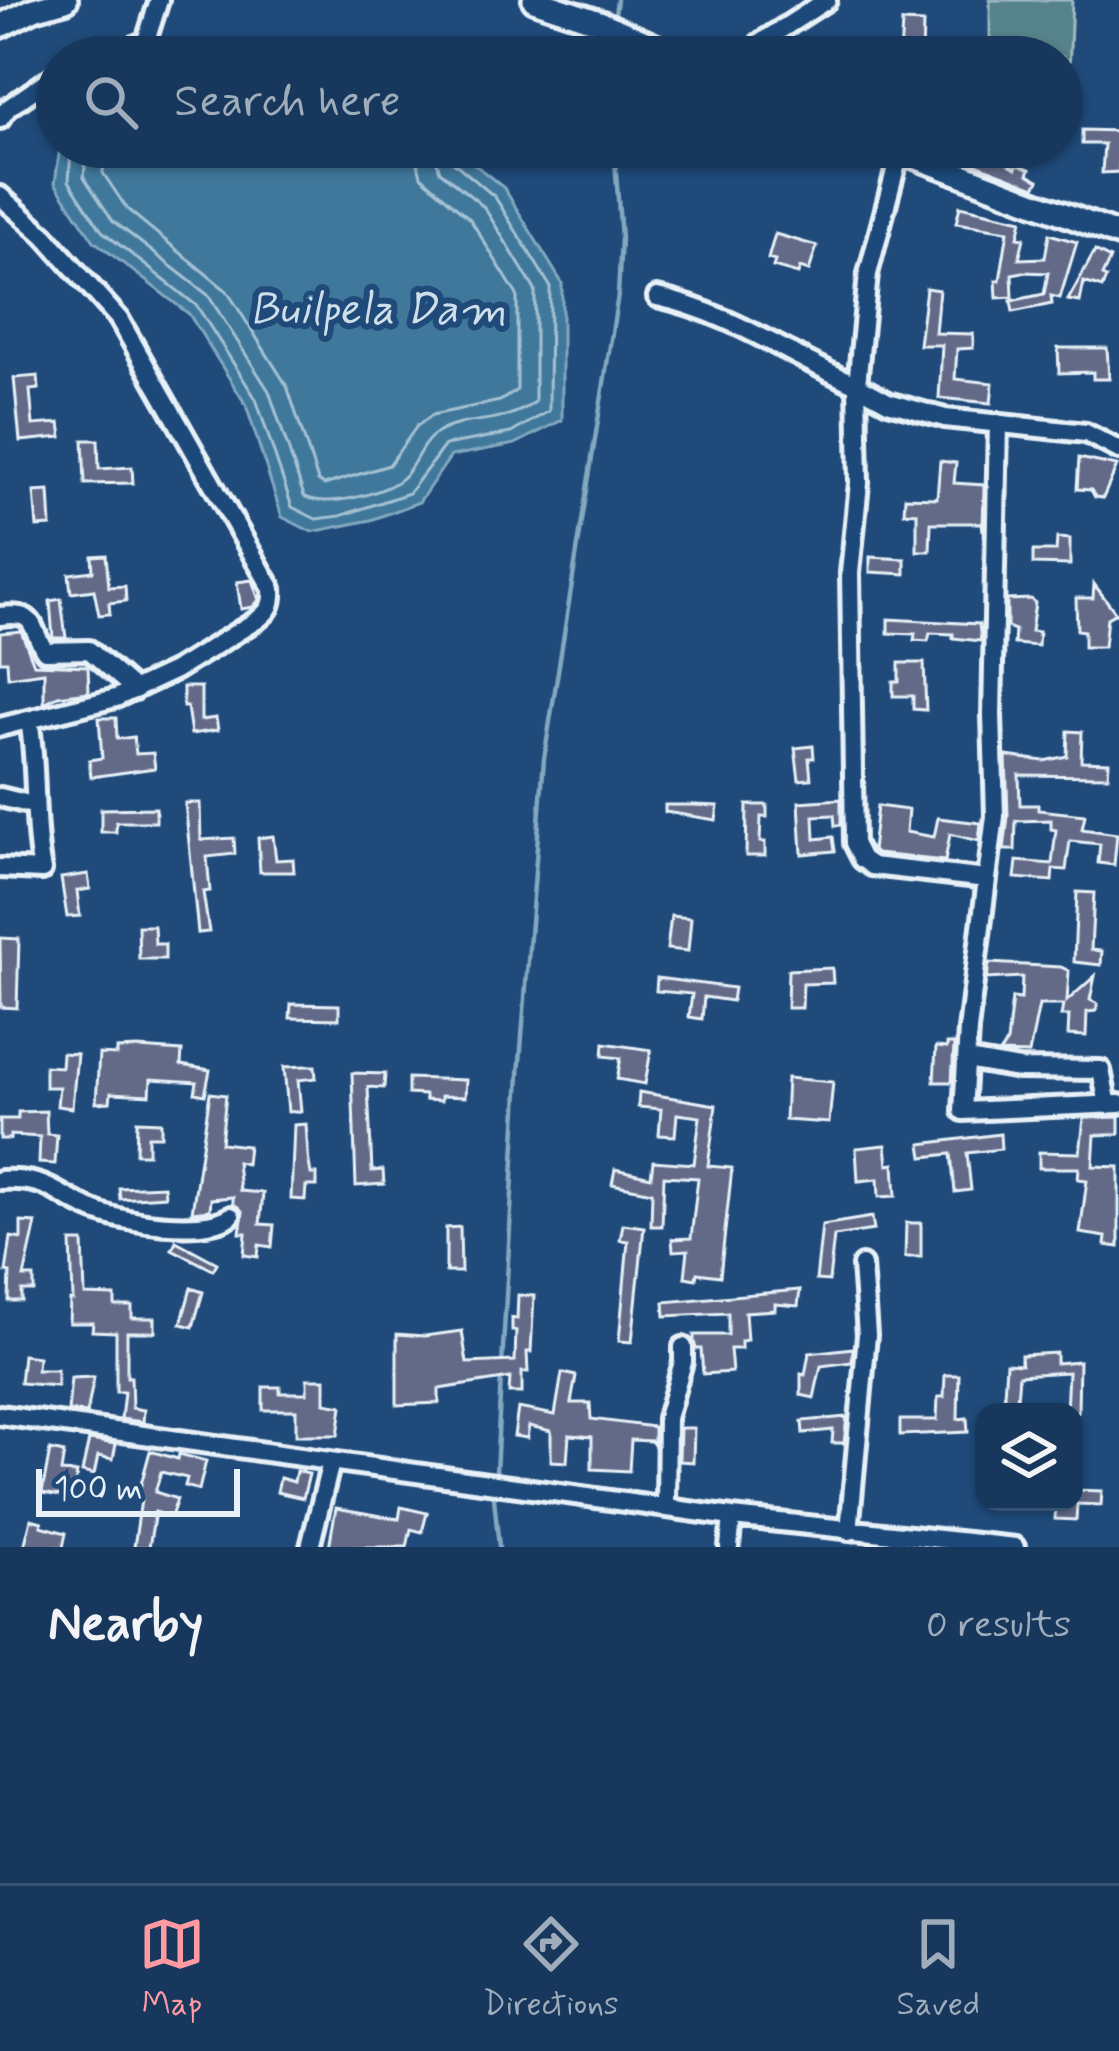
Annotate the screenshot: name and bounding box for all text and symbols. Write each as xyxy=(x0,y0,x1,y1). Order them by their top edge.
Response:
search box xyxy=(36,36,1083,168)
icon: search xyxy=(78,69,144,135)
text: Search here xyxy=(174,73,401,132)
water label: Builpela Dam xyxy=(249,281,507,340)
map controls xyxy=(975,1403,1083,1511)
button: layers xyxy=(975,1403,1083,1511)
scale bar xyxy=(36,1463,240,1516)
text: 100 m xyxy=(54,1468,143,1512)
text: Nearby xyxy=(48,1592,203,1658)
text: 0 results xyxy=(926,1600,1071,1651)
tab: Map xyxy=(139,1911,205,2027)
tab: Directions xyxy=(483,1911,619,2027)
tab: Saved xyxy=(897,1911,980,2027)

